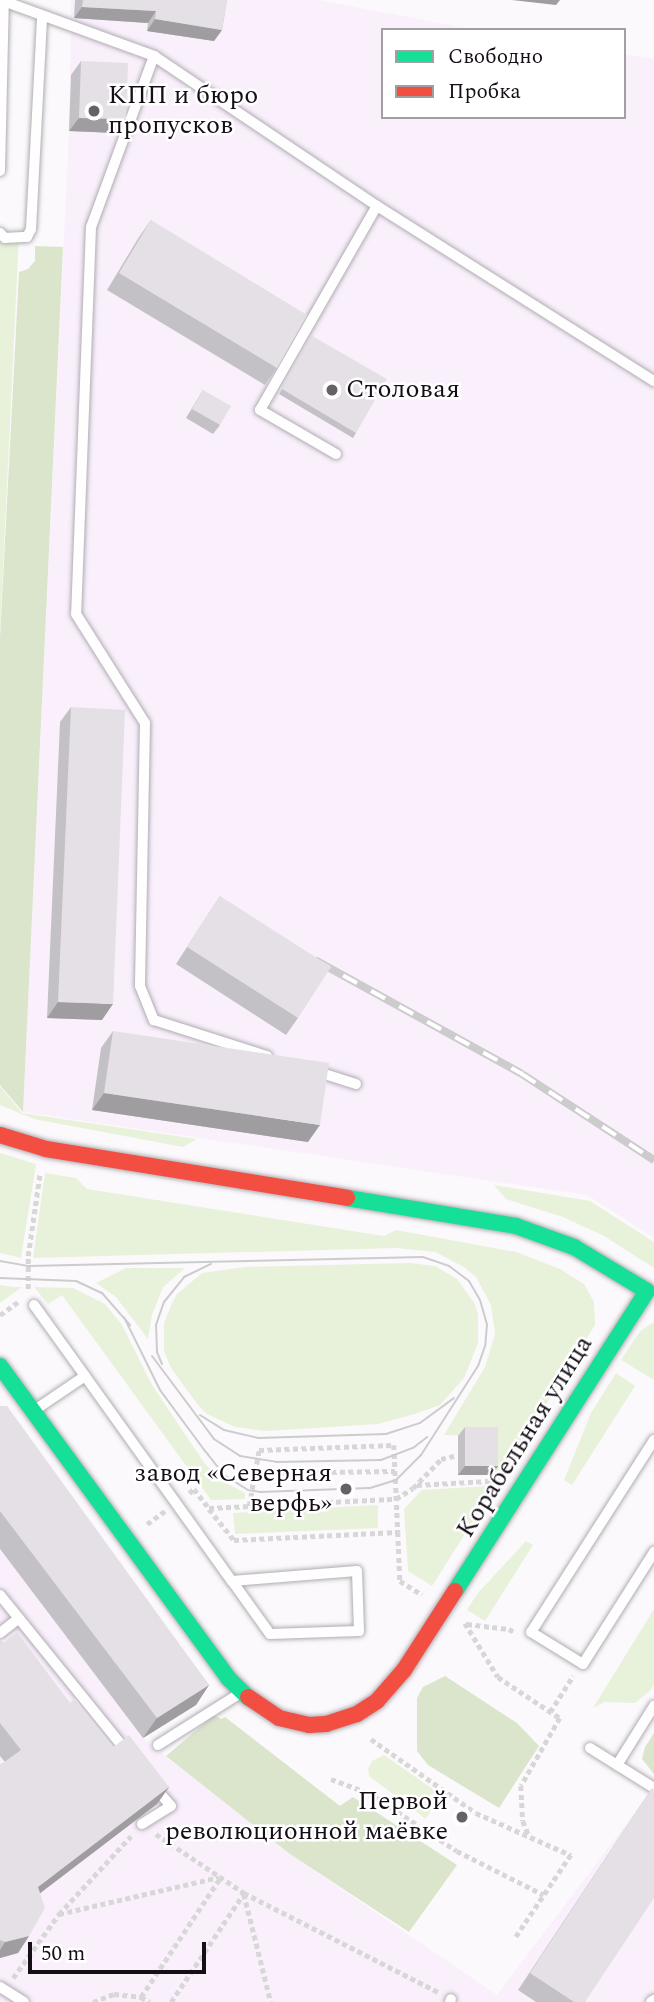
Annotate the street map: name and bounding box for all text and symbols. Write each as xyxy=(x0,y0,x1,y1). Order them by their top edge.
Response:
legend xyxy=(381,28,626,119)
text: Свободно xyxy=(448,41,543,73)
text: Пробка xyxy=(448,76,521,108)
place label: КПП и бюро пропусков xyxy=(108,80,258,142)
marker: КПП и бюро пропусков xyxy=(86,103,102,119)
place label: Столовая xyxy=(346,374,460,406)
marker: Столовая xyxy=(324,382,340,398)
street label: Корабельная улица xyxy=(450,1330,600,1544)
place label: завод «Северная верфь» xyxy=(134,1458,332,1520)
marker: завод «Северная верфь» xyxy=(338,1481,354,1497)
place label: Первой революционной маёвке xyxy=(165,1786,448,1848)
marker: Первой революционной маёвке xyxy=(454,1809,470,1825)
scale bar xyxy=(32,1928,210,1972)
text: 50 m xyxy=(41,1938,85,1970)

